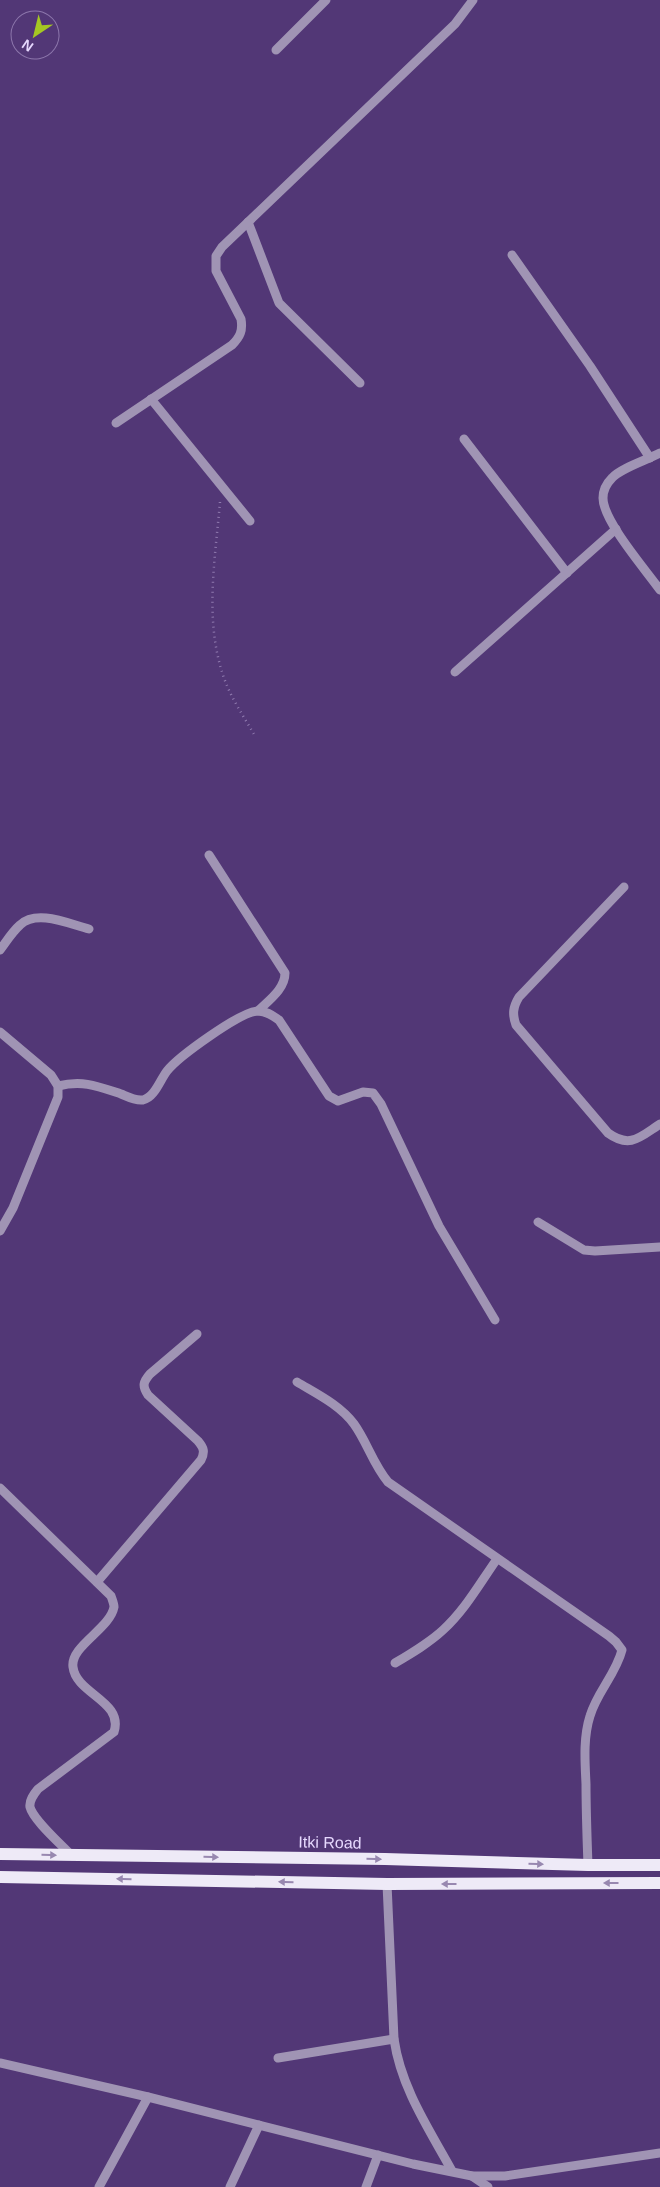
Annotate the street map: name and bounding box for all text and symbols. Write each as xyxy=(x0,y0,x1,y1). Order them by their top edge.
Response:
north arrow xyxy=(10,10,60,60)
text: N xyxy=(19,36,36,55)
street label: Itki Road xyxy=(298,1833,362,1852)
one-way arrow xyxy=(41,1851,57,1859)
one-way arrow xyxy=(203,1853,219,1861)
one-way arrow xyxy=(366,1855,382,1863)
one-way arrow xyxy=(528,1860,544,1868)
one-way arrow xyxy=(116,1875,132,1883)
one-way arrow xyxy=(278,1878,294,1886)
one-way arrow xyxy=(603,1879,619,1887)
one-way arrow xyxy=(441,1880,457,1888)

